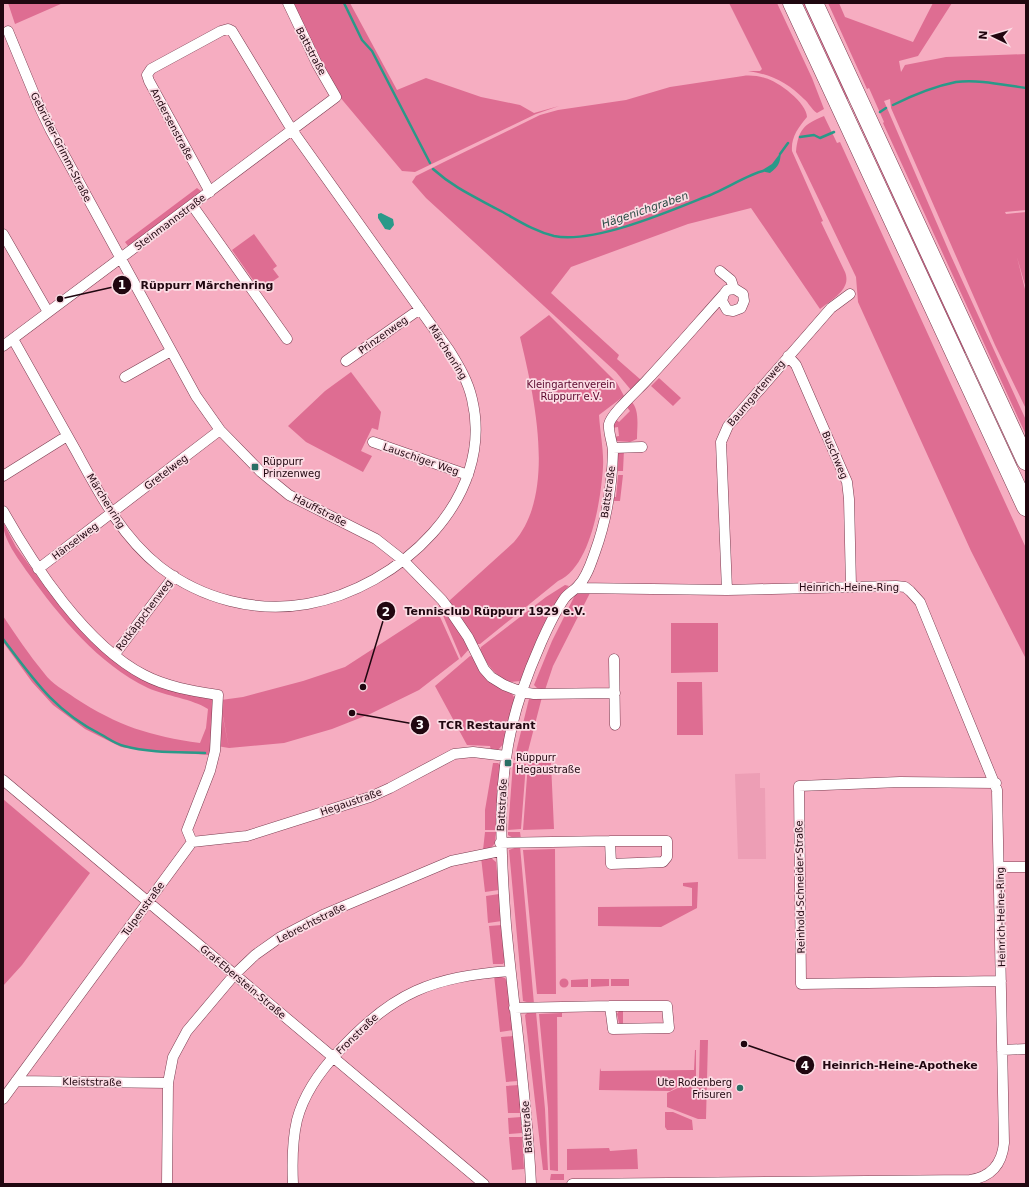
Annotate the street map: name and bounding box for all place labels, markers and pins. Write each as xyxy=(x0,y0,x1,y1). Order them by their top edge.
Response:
callout: Rüppurr Märchenring xyxy=(112,273,281,296)
place label: Rüppurr Prinzenweg xyxy=(263,456,321,479)
marker: Rüppurr Prinzenweg xyxy=(250,462,260,472)
callout: Tennisclub Rüppurr 1929 e.V. xyxy=(376,600,594,623)
callout: TCR Restaurant xyxy=(410,714,543,737)
place label: Rüppurr Hegaustraße xyxy=(516,752,580,775)
marker: Rüppurr Hegaustraße xyxy=(503,758,513,768)
callout: Heinrich-Heine-Apotheke xyxy=(795,1054,986,1077)
place label: Ute Rodenberg Frisuren xyxy=(657,1077,732,1100)
marker: Ute Rodenberg Frisuren xyxy=(735,1083,745,1093)

